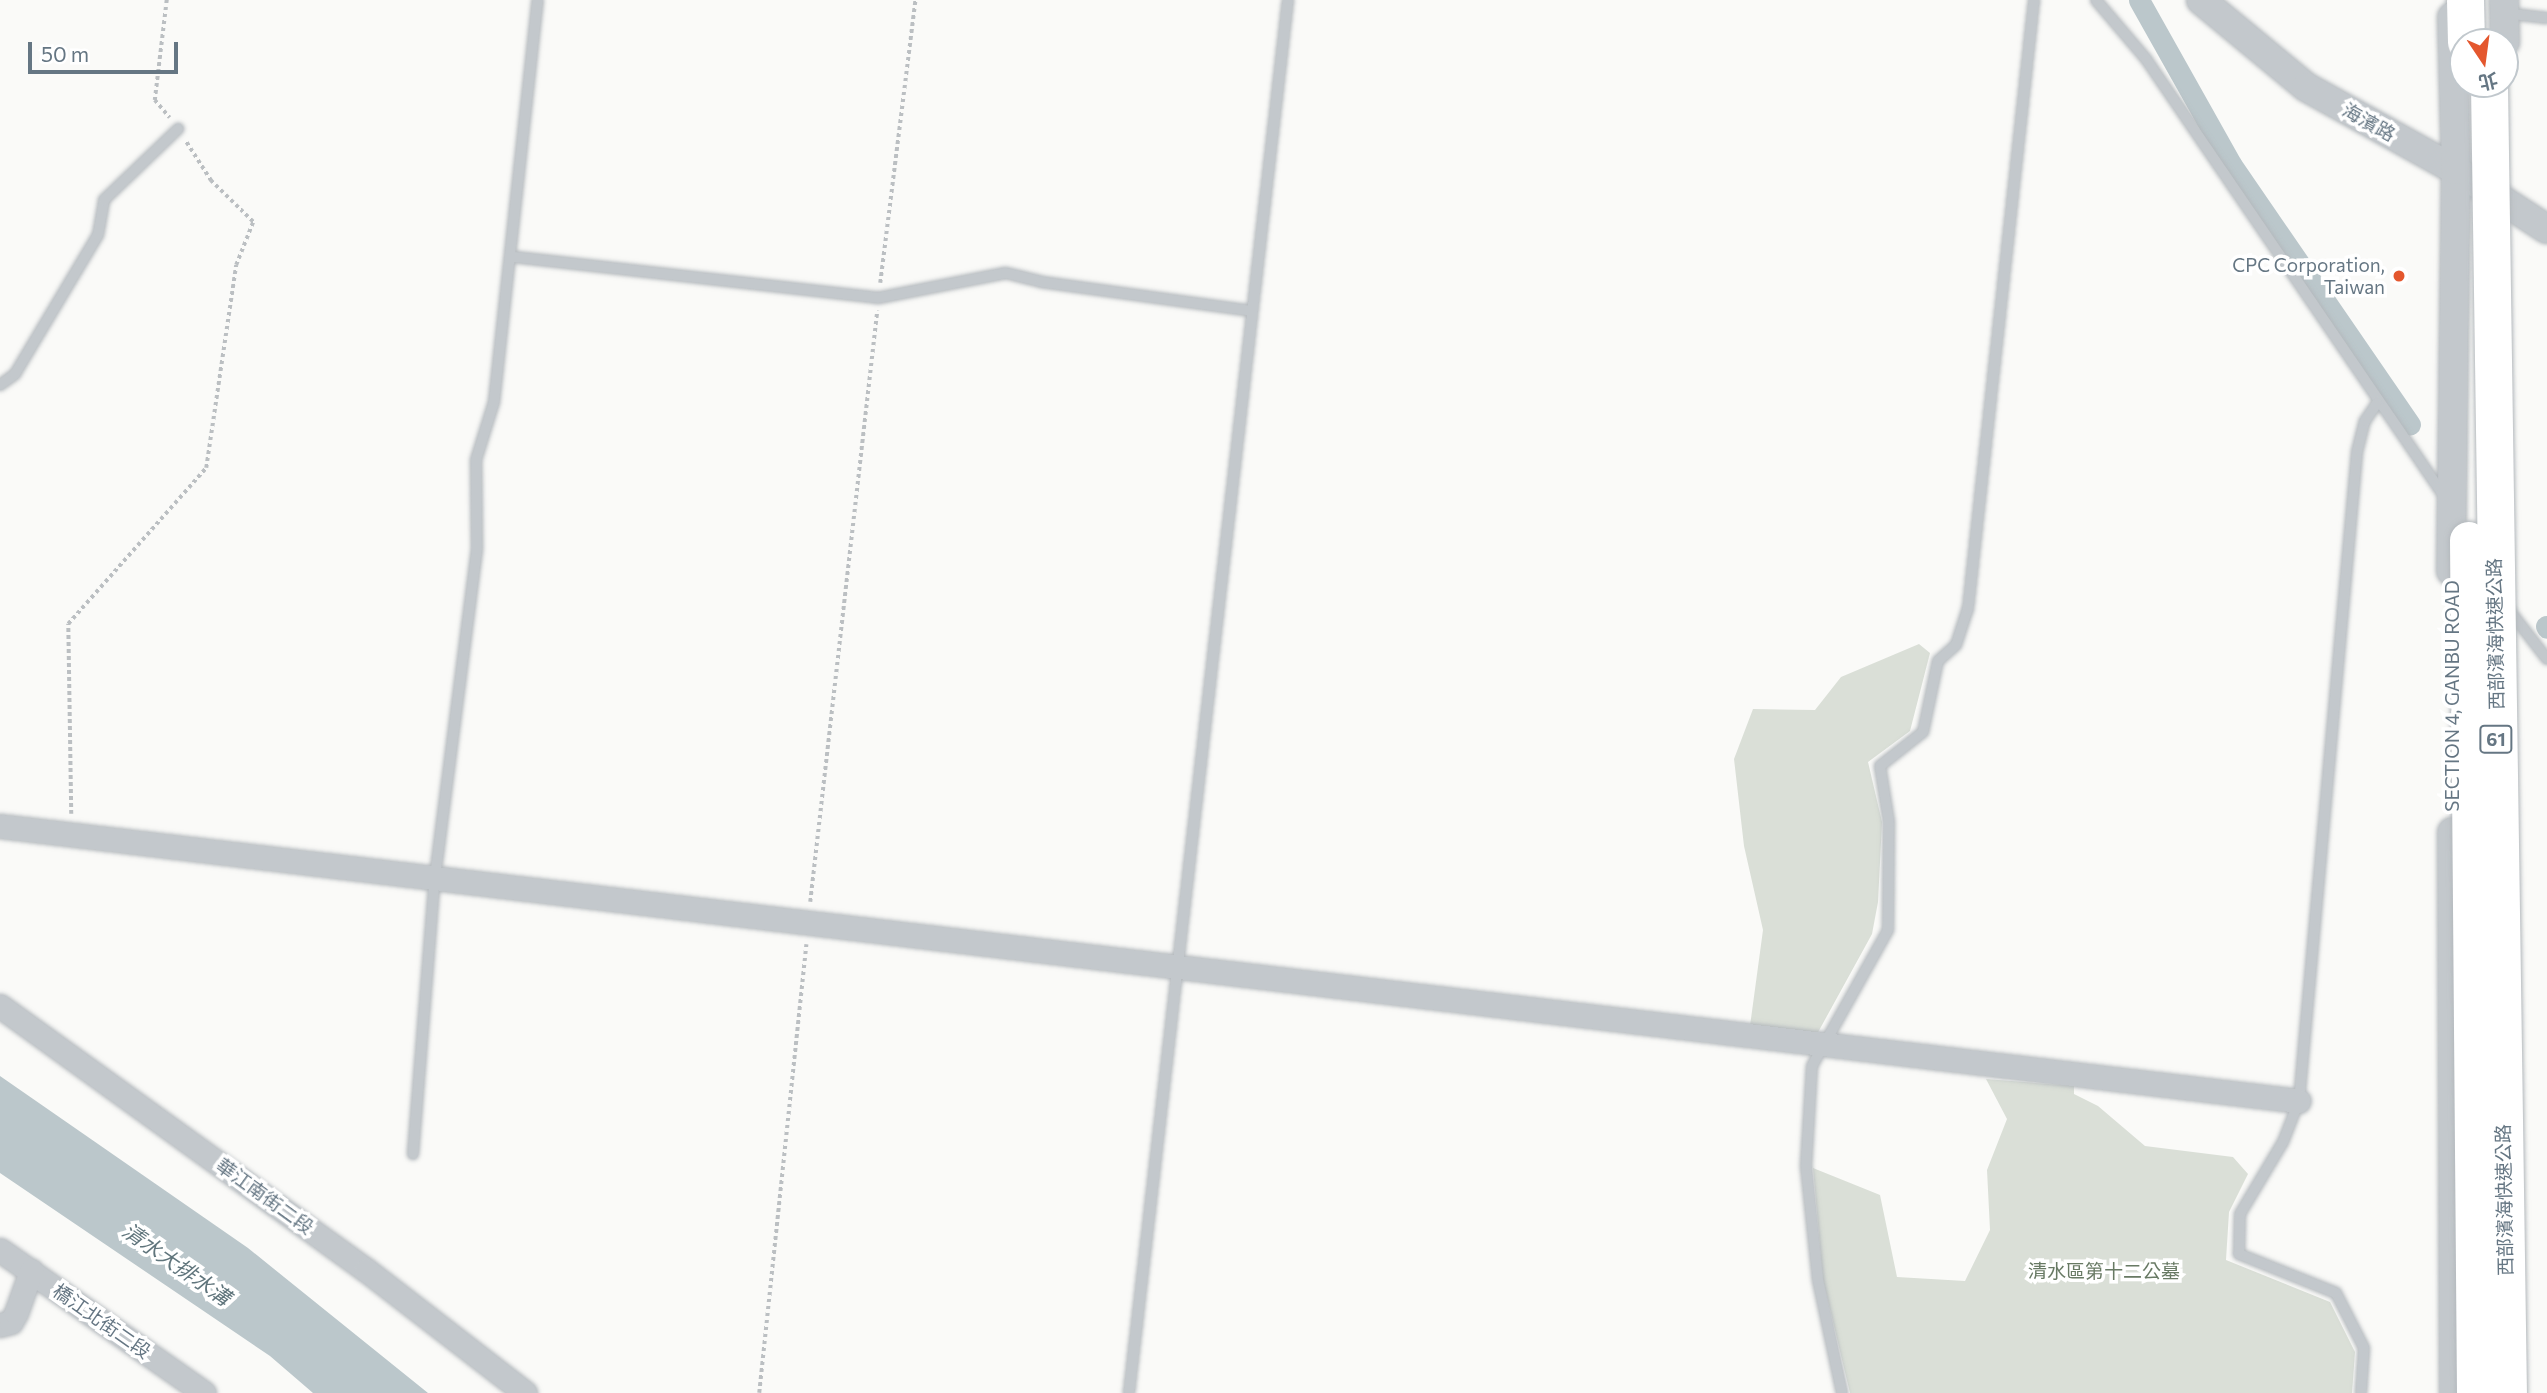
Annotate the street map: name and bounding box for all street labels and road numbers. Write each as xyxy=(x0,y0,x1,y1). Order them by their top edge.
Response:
street label: 海濱路 xyxy=(2339,98,2399,146)
street label: 西部濱海快速公路 xyxy=(2482,558,2508,710)
street label: SECTION 4, GANBU ROAD xyxy=(2441,580,2463,812)
road number: 61 xyxy=(2478,724,2514,754)
street label: 西部濱海快速公路 xyxy=(2491,1124,2517,1276)
street label: 華江南街二段 xyxy=(212,1153,318,1239)
street label: 橋江北街二段 xyxy=(49,1279,155,1363)

